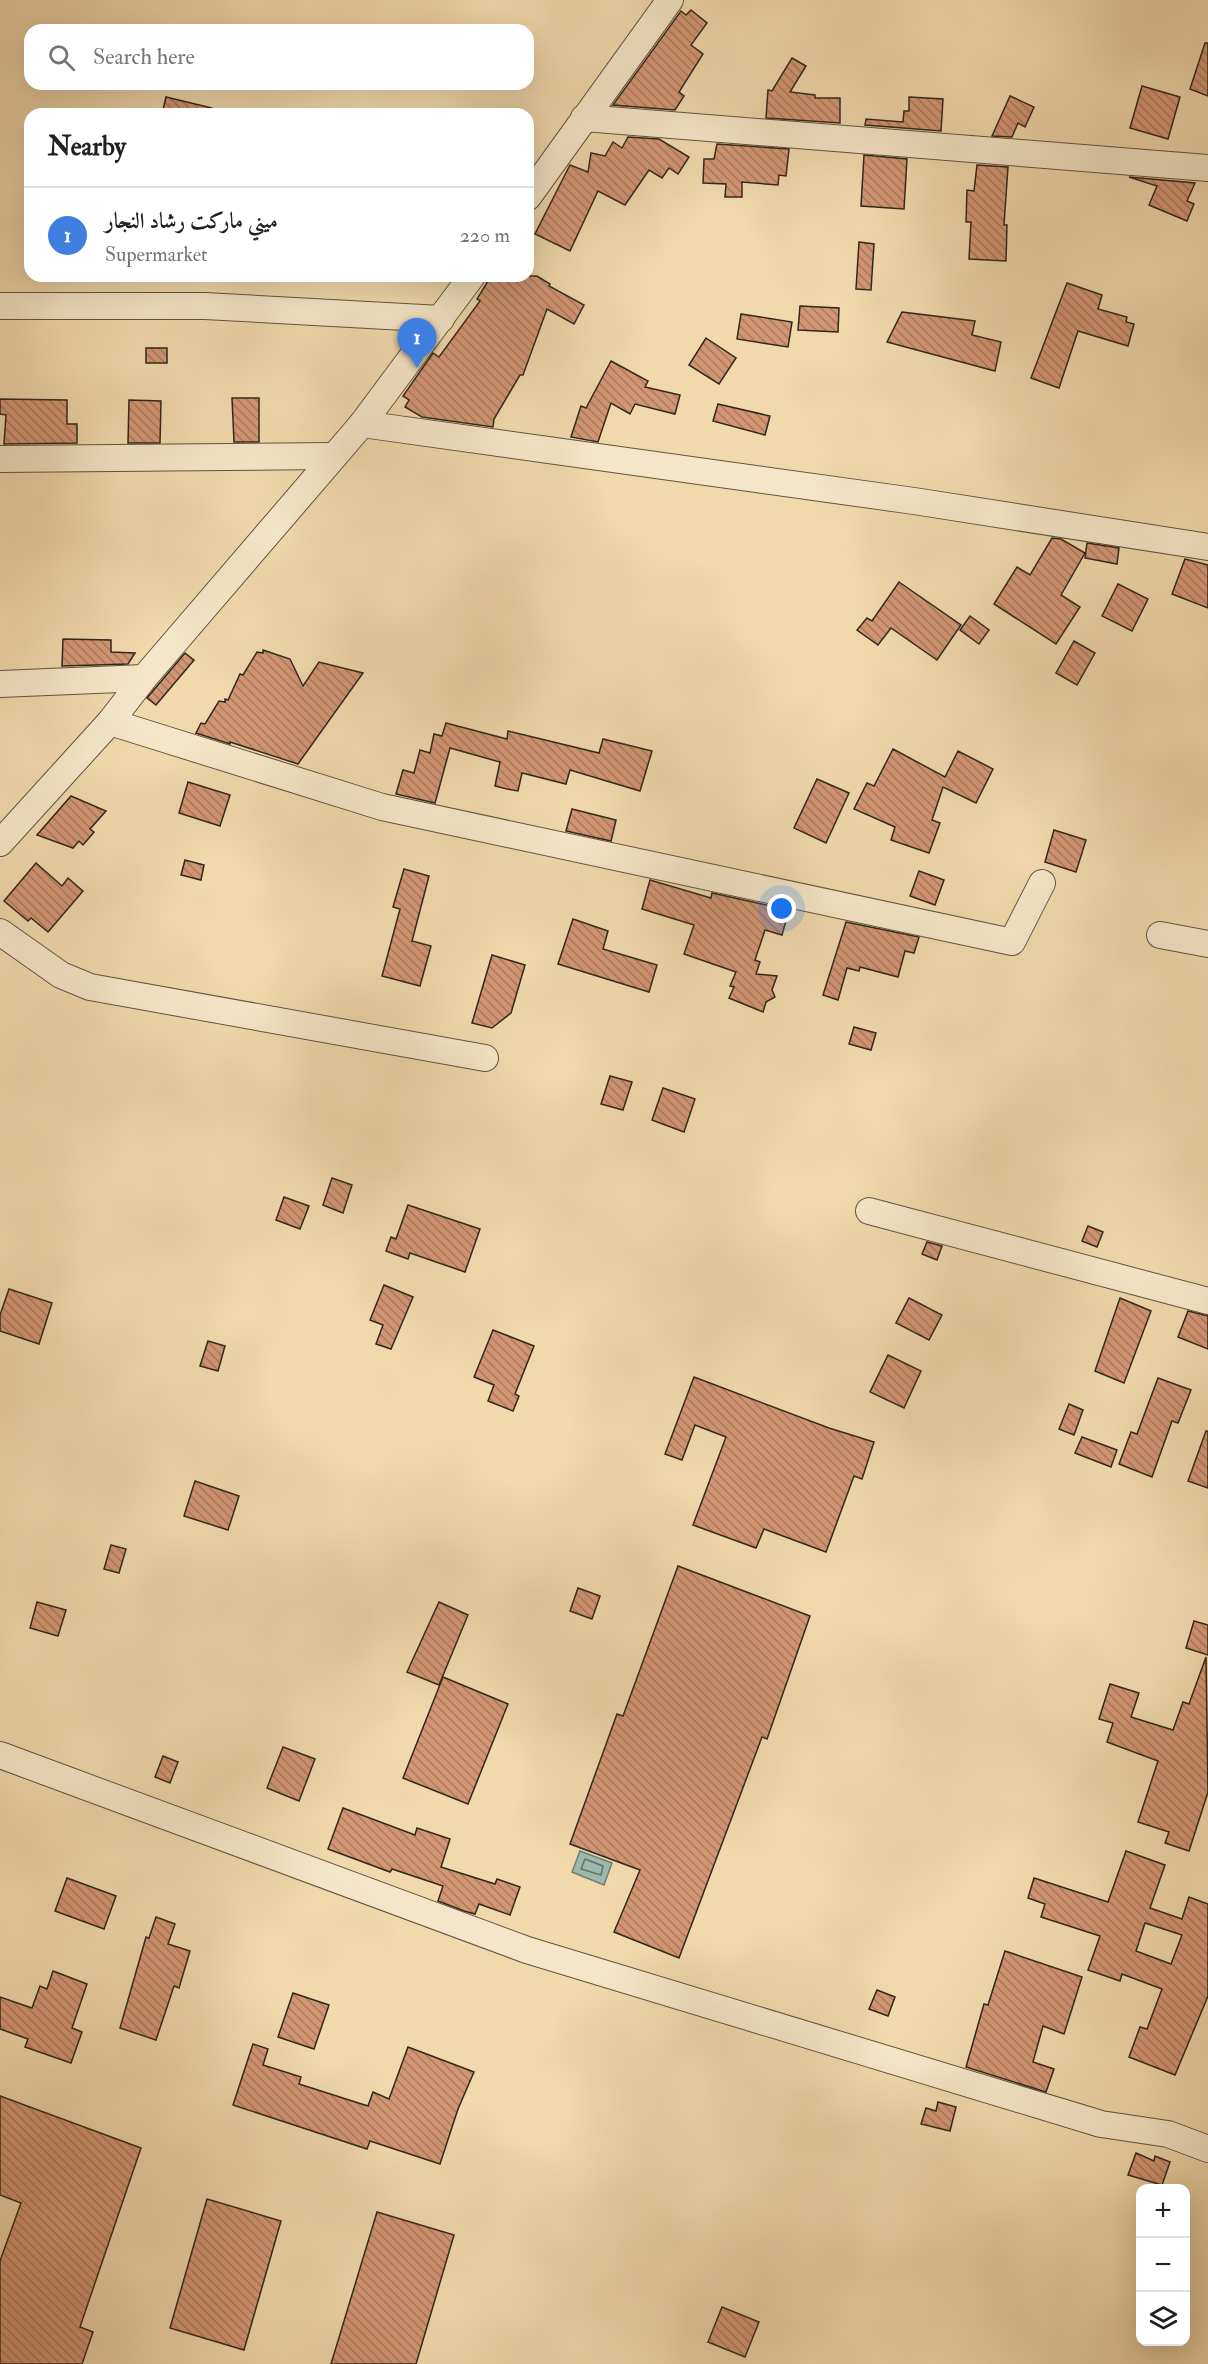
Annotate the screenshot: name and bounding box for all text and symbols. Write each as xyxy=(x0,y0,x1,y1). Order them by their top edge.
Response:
search box xyxy=(24,24,534,90)
icon: search xyxy=(45,41,78,74)
text: Search here xyxy=(93,43,195,71)
text: Nearby xyxy=(48,131,126,163)
text: ميني ماركت رشاد النجار xyxy=(105,207,278,235)
text: 1 xyxy=(64,223,71,248)
text: 220 m xyxy=(460,223,510,248)
text: Supermarket xyxy=(105,242,208,267)
pin: 1 xyxy=(398,318,436,368)
your location xyxy=(767,894,796,923)
map controls xyxy=(1136,2184,1190,2346)
button: + xyxy=(1136,2184,1190,2238)
button: − xyxy=(1136,2238,1190,2292)
button: layers xyxy=(1136,2292,1190,2346)

